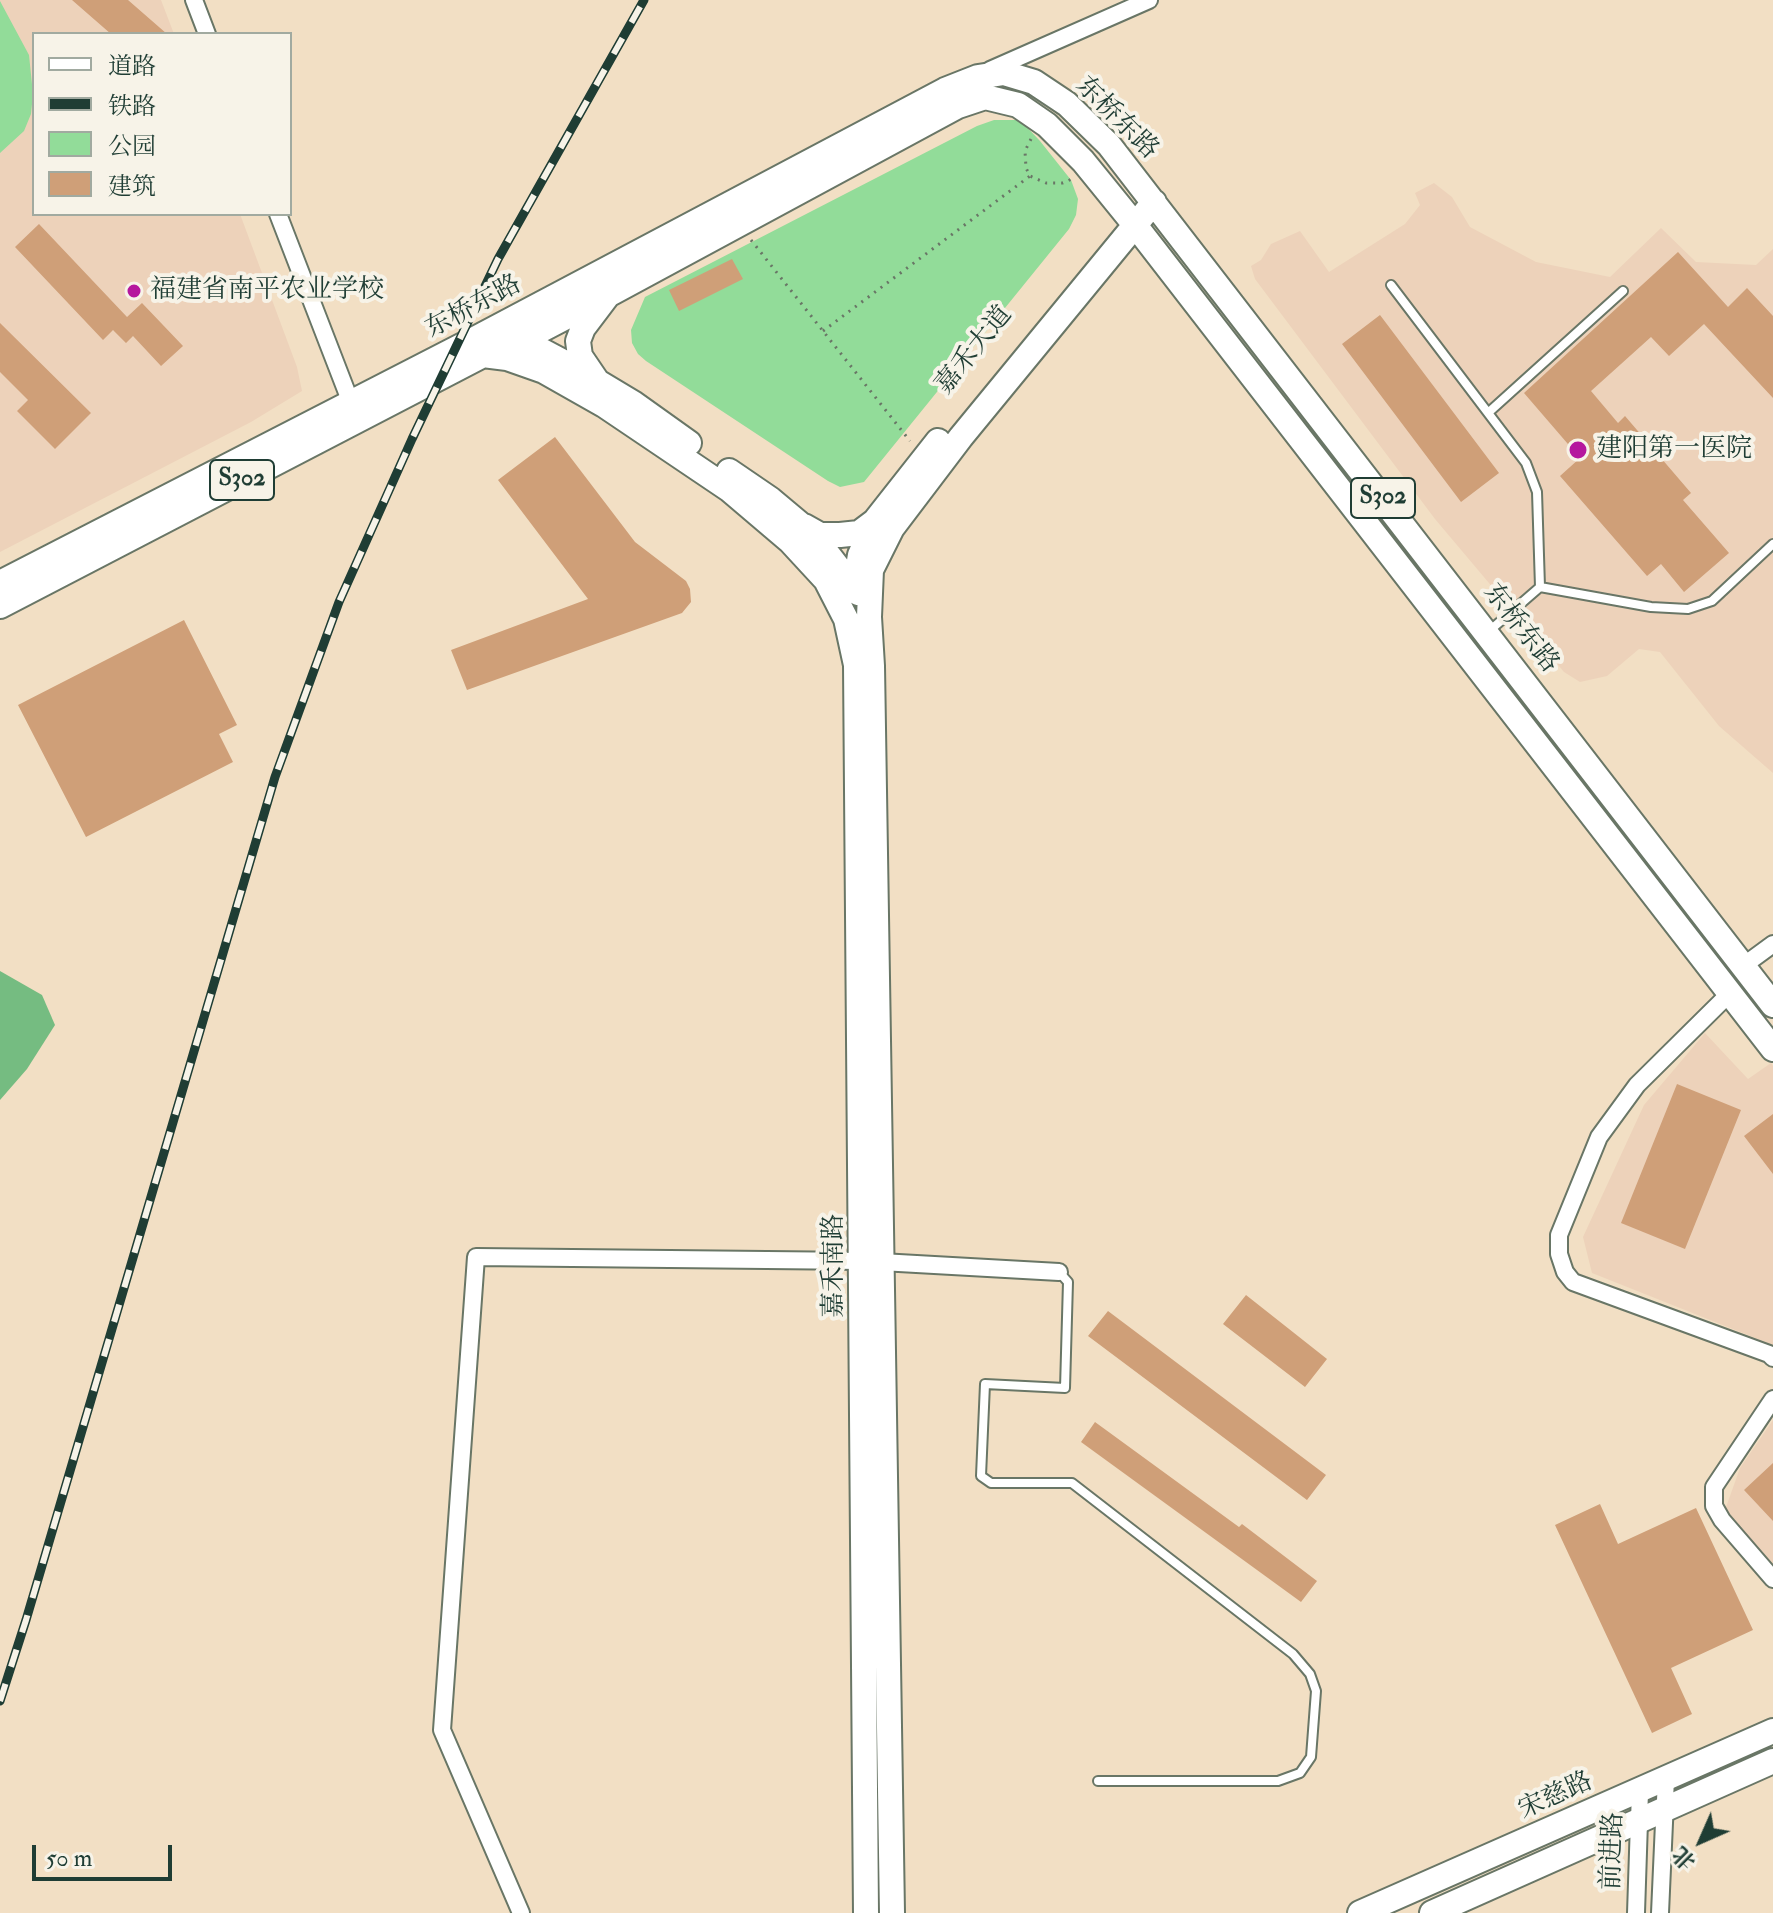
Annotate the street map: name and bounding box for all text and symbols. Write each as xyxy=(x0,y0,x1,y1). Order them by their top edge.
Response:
legend xyxy=(32,32,292,216)
text: 道路 xyxy=(108,51,156,82)
street label: 东桥东路 xyxy=(1068,71,1164,167)
text: 铁路 xyxy=(108,91,156,122)
text: 公园 xyxy=(108,131,156,162)
text: 建筑 xyxy=(108,171,156,202)
street label: 东桥东路 xyxy=(421,270,527,346)
place label: 福建省南平农业学校 xyxy=(150,275,384,307)
marker: 福建省南平农业学校 xyxy=(125,282,143,300)
street label: 嘉禾大道 xyxy=(930,301,1020,401)
place label: 建阳第一医院 xyxy=(1596,434,1752,466)
marker: 建阳第一医院 xyxy=(1567,439,1589,461)
road number: S302 xyxy=(210,460,274,500)
road number: S302 xyxy=(1351,478,1415,518)
street label: 东桥东路 xyxy=(1476,578,1564,680)
street label: 嘉禾南路 xyxy=(819,1214,851,1318)
street label: 宋慈路 xyxy=(1514,1767,1598,1827)
north arrow xyxy=(1661,1801,1741,1881)
street label: 前进路 xyxy=(1597,1811,1631,1891)
scale bar xyxy=(36,1829,176,1879)
text: 北 xyxy=(1666,1840,1702,1876)
text: 50 m xyxy=(46,1843,92,1874)

